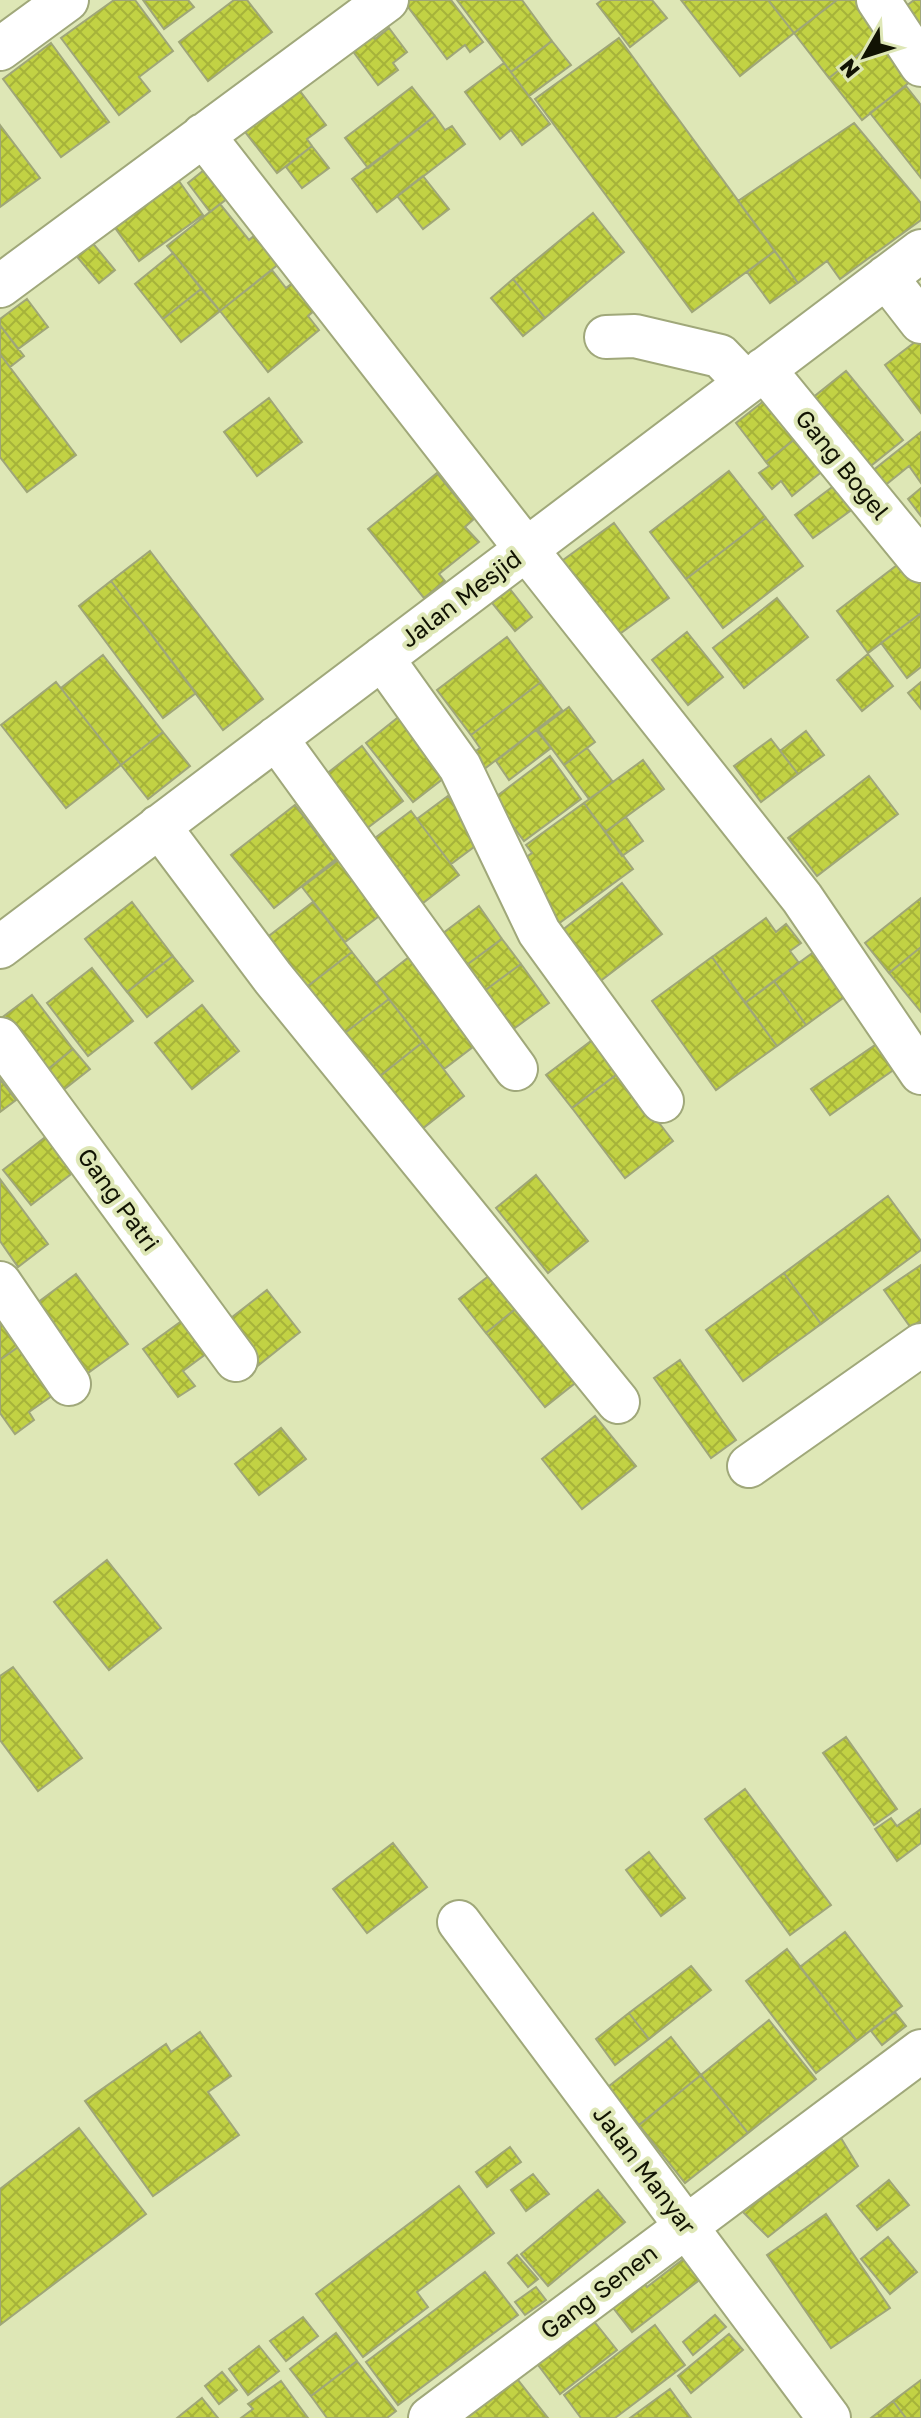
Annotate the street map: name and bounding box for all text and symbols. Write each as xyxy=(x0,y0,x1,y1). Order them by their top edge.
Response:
north arrow xyxy=(825,16,905,96)
text: N xyxy=(833,54,865,84)
street label: Gang Bogel xyxy=(790,403,896,525)
street label: Jalan Mesjid xyxy=(394,543,526,653)
street label: Gang Patri xyxy=(72,1142,166,1256)
street label: Jalan Manyar xyxy=(588,2099,703,2239)
street label: Gang Senen xyxy=(534,2237,662,2344)

